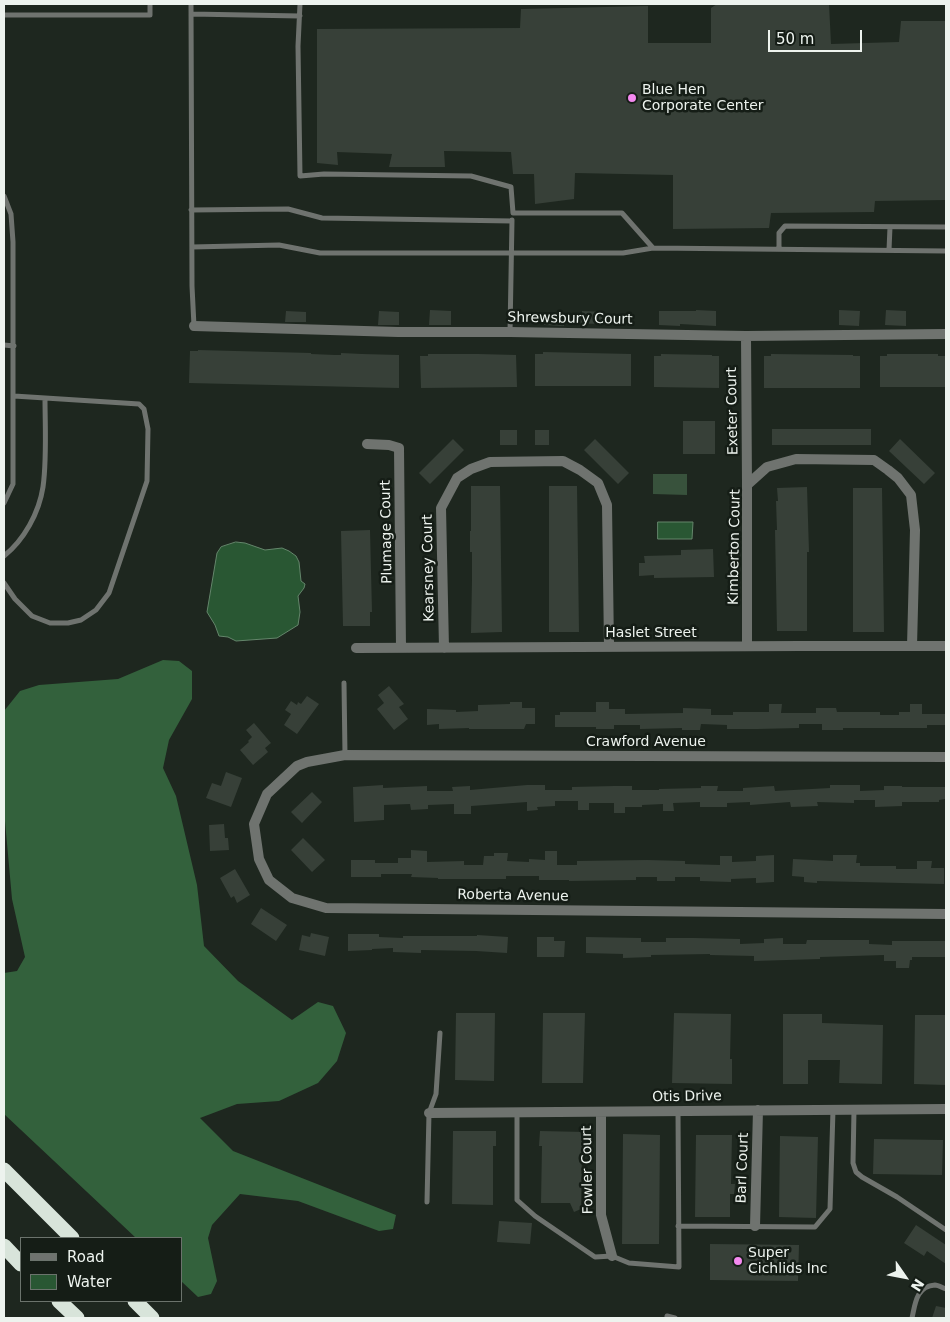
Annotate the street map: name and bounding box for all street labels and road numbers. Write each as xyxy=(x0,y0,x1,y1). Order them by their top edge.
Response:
street label: Shrewsbury Court xyxy=(507,310,633,328)
street label: Exeter Court xyxy=(724,367,742,455)
street label: Plumage Court xyxy=(378,480,396,584)
street label: Kimberton Court xyxy=(726,489,744,605)
street label: Kearsney Court xyxy=(420,514,438,622)
street label: Haslet Street xyxy=(605,625,697,641)
street label: Crawford Avenue xyxy=(586,734,706,750)
street label: Roberta Avenue xyxy=(457,887,569,905)
street label: Otis Drive xyxy=(652,1088,722,1106)
street label: Fowler Court xyxy=(579,1125,597,1215)
street label: Barl Court xyxy=(733,1132,753,1204)

